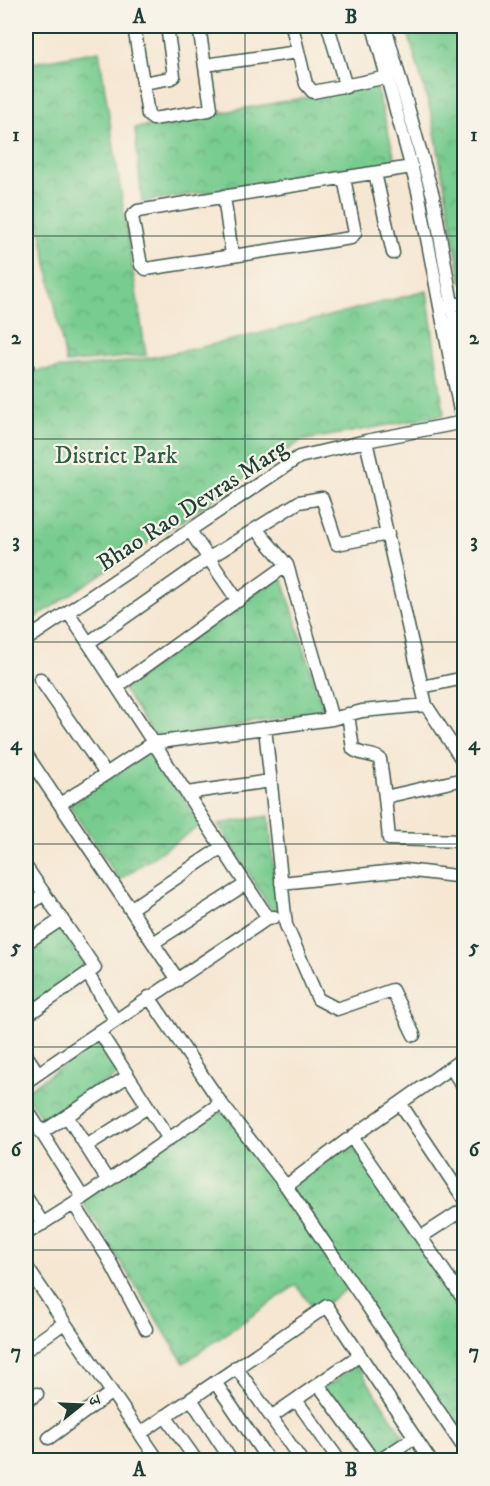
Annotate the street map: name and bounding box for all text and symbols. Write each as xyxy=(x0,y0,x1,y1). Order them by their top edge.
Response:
text: A xyxy=(132,5,147,30)
text: B xyxy=(345,5,357,30)
text: 1 xyxy=(12,123,20,148)
text: 1 xyxy=(470,123,478,148)
text: 2 xyxy=(11,326,22,351)
text: 2 xyxy=(469,326,480,351)
street label: Bhao Rao Devras Marg xyxy=(92,433,294,579)
park label: District Park xyxy=(55,441,178,471)
text: 3 xyxy=(12,529,20,554)
text: 3 xyxy=(470,529,478,554)
text: 4 xyxy=(10,732,23,757)
text: 4 xyxy=(468,732,481,757)
text: 5 xyxy=(10,935,21,960)
text: 5 xyxy=(468,935,479,960)
text: 6 xyxy=(11,1138,23,1163)
text: 6 xyxy=(469,1138,481,1163)
text: 7 xyxy=(11,1340,21,1365)
text: 7 xyxy=(469,1340,479,1365)
north arrow xyxy=(51,1375,111,1435)
text: उ xyxy=(83,1393,106,1409)
text: A xyxy=(132,1458,147,1483)
text: B xyxy=(345,1458,357,1483)

